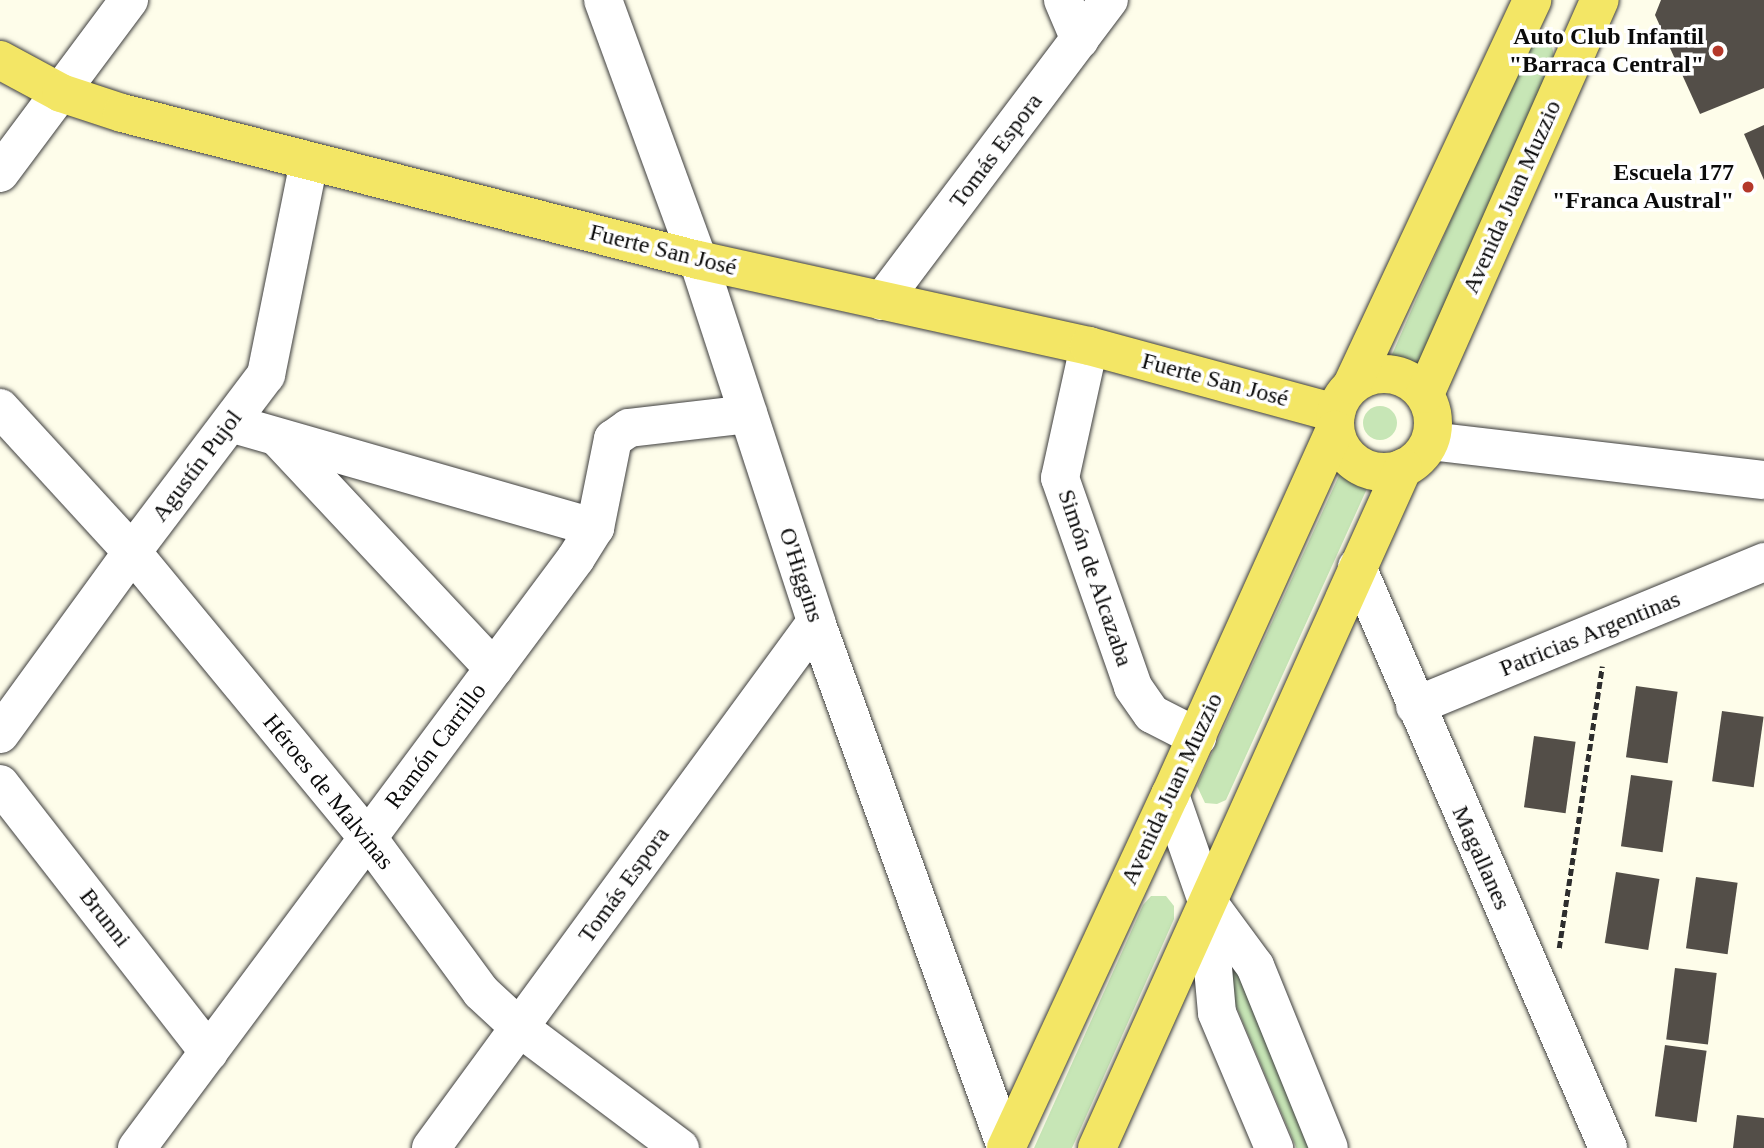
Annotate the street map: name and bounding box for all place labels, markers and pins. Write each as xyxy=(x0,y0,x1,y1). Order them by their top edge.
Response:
place label: Auto Club Infantil "Barraca Central" xyxy=(1509,23,1704,79)
marker: Auto Club Infantil "Barraca Central" xyxy=(1710,43,1726,59)
place label: Escuela 177 "Franca Austral" xyxy=(1551,159,1734,215)
marker: Escuela 177 "Franca Austral" xyxy=(1740,179,1756,195)

